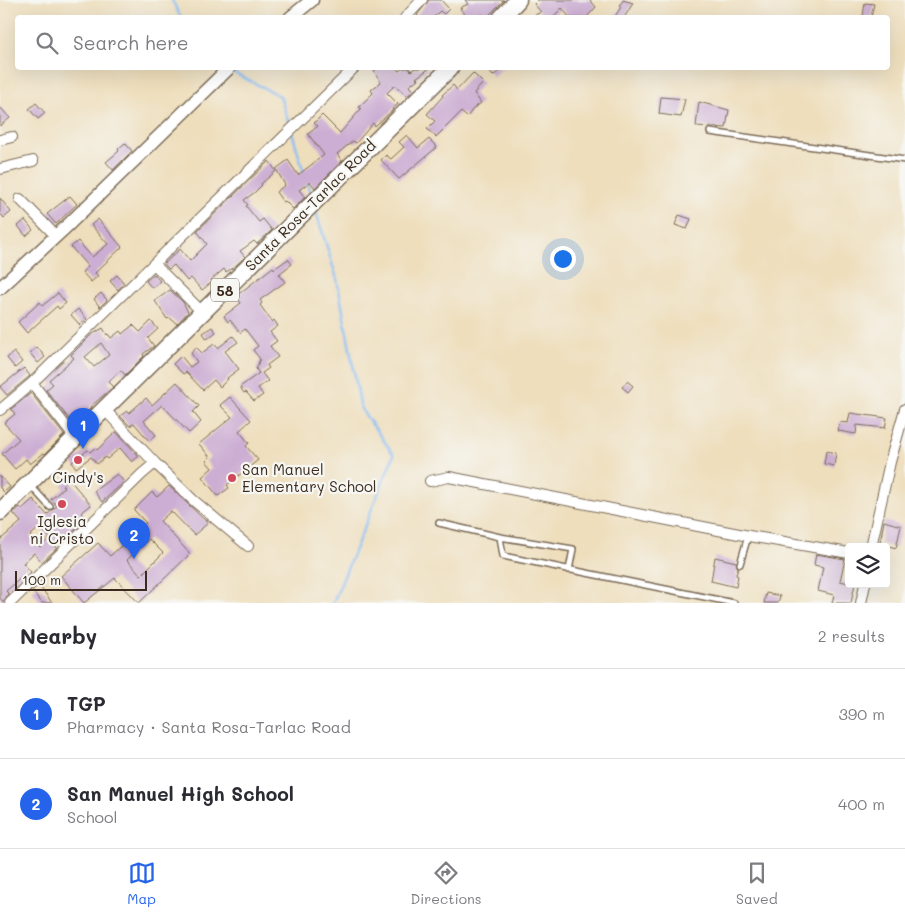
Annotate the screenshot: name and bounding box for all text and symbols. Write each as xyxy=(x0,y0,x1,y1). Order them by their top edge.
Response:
search box xyxy=(15,15,890,70)
icon: search xyxy=(33,29,61,57)
text: Search here xyxy=(73,30,189,55)
street label: Santa Rosa-Tarlac Road xyxy=(240,135,380,275)
your location xyxy=(550,246,576,272)
road number: 58 xyxy=(211,278,239,302)
pin: 1 xyxy=(67,408,99,449)
marker: Cindy's xyxy=(72,454,84,466)
place label: San Manuel Elementary School xyxy=(242,459,377,496)
place label: Cindy's xyxy=(52,467,104,487)
marker: San Manuel Elementary School xyxy=(226,472,238,484)
marker: Iglesia ni Cristo xyxy=(56,498,68,510)
place label: Iglesia ni Cristo xyxy=(30,511,94,548)
pin: 2 xyxy=(118,518,150,559)
map controls xyxy=(845,543,890,588)
button: layers xyxy=(845,543,890,588)
scale bar xyxy=(15,568,148,591)
text: 100 m xyxy=(22,570,61,589)
text: Nearby xyxy=(20,622,97,649)
text: 2 results xyxy=(818,625,885,646)
text: TGP xyxy=(67,691,106,716)
text: 1 xyxy=(32,703,40,724)
text: 390 m xyxy=(838,703,885,724)
text: Pharmacy · Santa Rosa-Tarlac Road xyxy=(67,716,351,737)
text: San Manuel High School xyxy=(67,781,294,806)
text: 2 xyxy=(32,793,40,814)
text: 400 m xyxy=(838,793,885,814)
text: School xyxy=(67,806,117,827)
tab: Map xyxy=(127,859,156,908)
tab: Directions xyxy=(410,859,482,908)
tab: Saved xyxy=(736,859,778,908)

